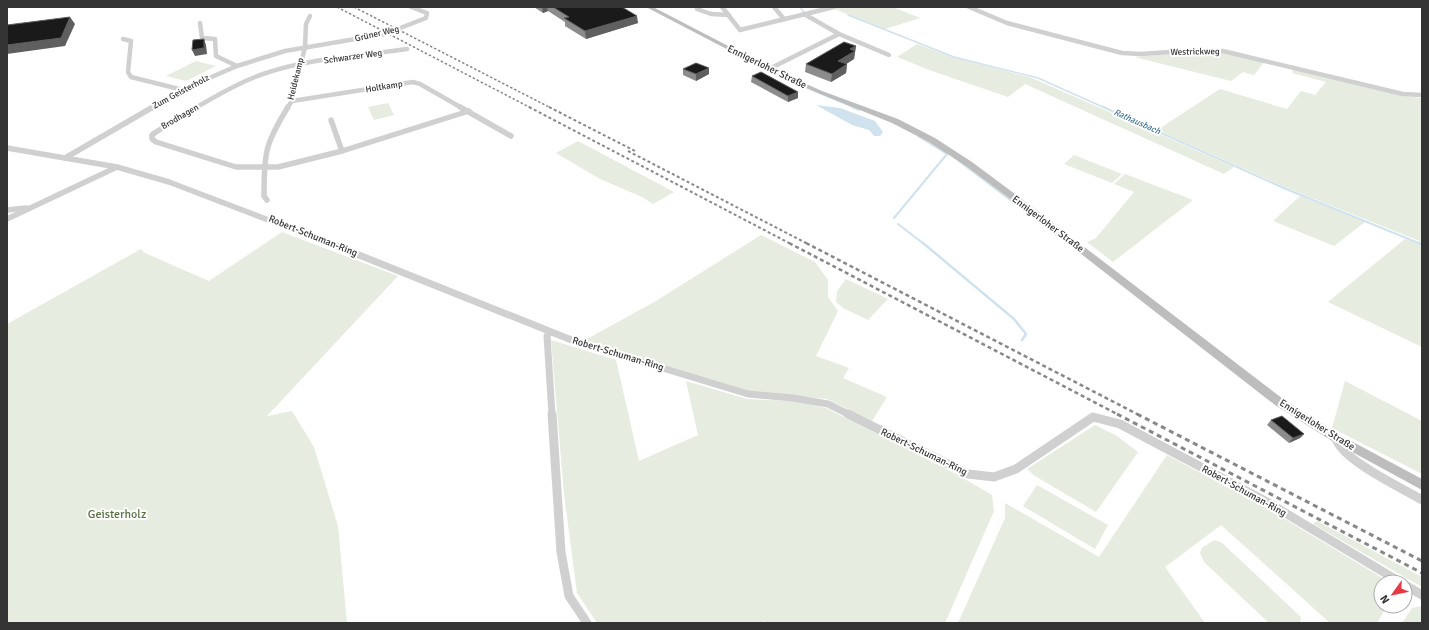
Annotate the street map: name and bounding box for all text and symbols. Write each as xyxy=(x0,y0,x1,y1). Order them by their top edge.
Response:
street label: Grüner Weg xyxy=(354,23,401,44)
street label: Ennigerloher Straße xyxy=(725,43,809,91)
street label: Westrickweg xyxy=(1170,46,1220,58)
street label: Schwarzer Weg xyxy=(323,47,383,67)
street label: Heidekamp xyxy=(285,56,307,101)
street label: Zum Geisterholz xyxy=(151,72,211,112)
street label: Holtkamp xyxy=(365,79,404,95)
street label: Brodhagen xyxy=(159,102,201,132)
water label: Rathausbach xyxy=(1112,107,1163,138)
street label: Ennigerloher Straße xyxy=(1010,193,1086,255)
street label: Robert-Schuman-Ring xyxy=(267,213,359,259)
street label: Robert-Schuman-Ring xyxy=(571,334,665,374)
street label: Ennigerloher Straße xyxy=(1277,397,1357,453)
street label: Robert-Schuman-Ring xyxy=(879,426,969,478)
street label: Robert-Schuman-Ring xyxy=(1200,463,1288,519)
park label: Geisterholz xyxy=(88,507,146,522)
north arrow xyxy=(1373,574,1413,614)
text: N xyxy=(1377,592,1393,606)

